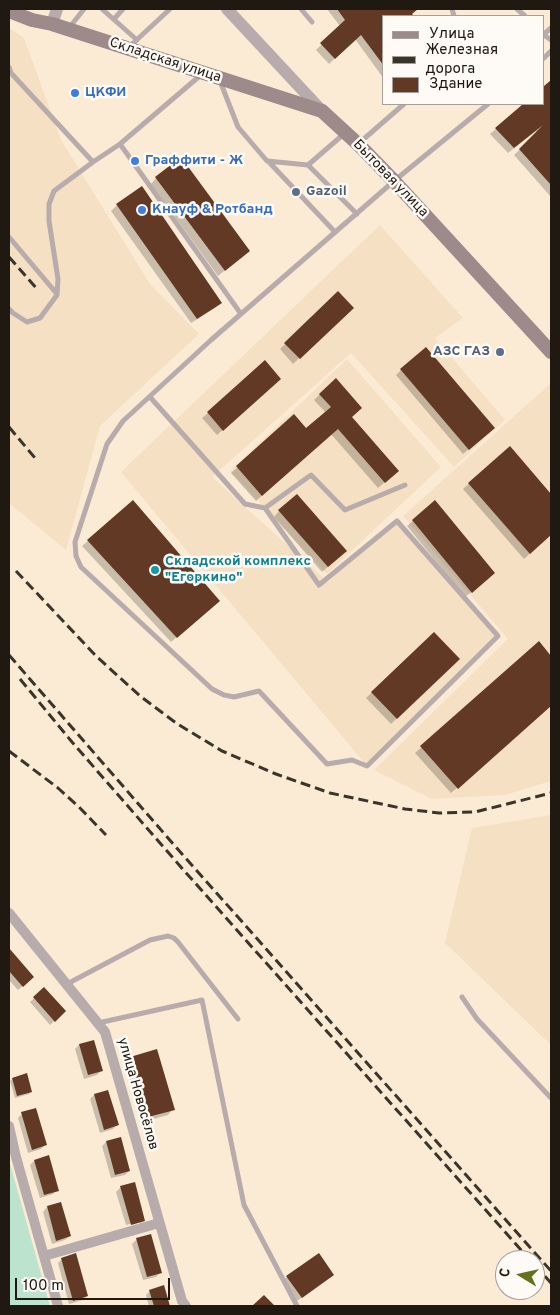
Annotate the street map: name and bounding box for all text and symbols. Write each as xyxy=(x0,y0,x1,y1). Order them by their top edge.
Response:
legend xyxy=(382,15,545,105)
text: Улица xyxy=(429,25,474,44)
street label: Складская улица xyxy=(107,35,223,87)
text: Железная дорога xyxy=(426,41,498,79)
text: Здание xyxy=(429,75,482,94)
place label: ЦКФИ xyxy=(85,85,126,101)
marker: ЦКФИ xyxy=(69,87,81,99)
street label: Бытовая улица xyxy=(349,137,431,221)
place label: Граффити - Ж xyxy=(145,153,243,169)
marker: Граффити - Ж xyxy=(129,155,141,167)
place label: Gazoil xyxy=(306,184,347,200)
marker: Gazoil xyxy=(290,186,302,198)
place label: Кнауф & Ротбанд xyxy=(152,202,273,218)
marker: Кнауф & Ротбанд xyxy=(136,204,148,216)
place label: АЗС ГАЗ xyxy=(433,344,490,360)
marker: АЗС ГАЗ xyxy=(494,346,506,358)
place label: Складской комплекс "Егоркино" xyxy=(165,554,311,586)
marker: Складской комплекс "Егоркино" xyxy=(149,564,161,576)
street label: улица Новосёлов xyxy=(113,1036,161,1152)
north arrow xyxy=(495,1250,545,1300)
text: С xyxy=(497,1267,515,1278)
scale bar xyxy=(18,1268,172,1300)
text: 100 m xyxy=(23,1277,64,1296)

